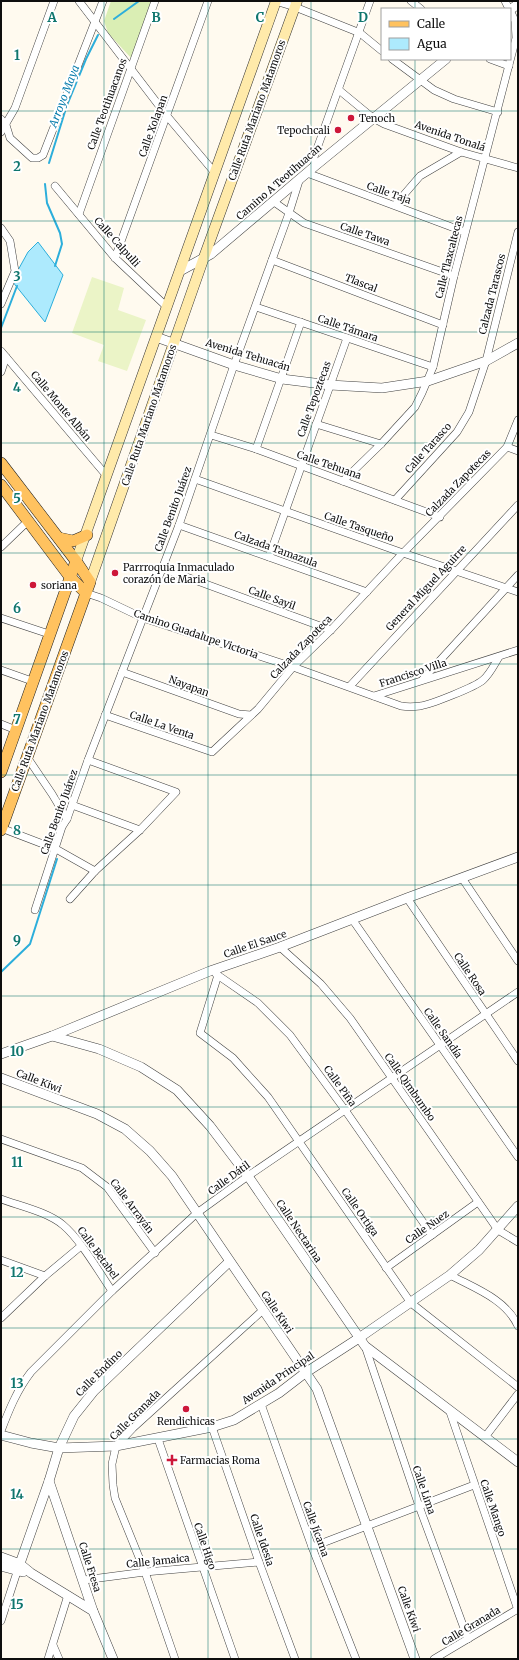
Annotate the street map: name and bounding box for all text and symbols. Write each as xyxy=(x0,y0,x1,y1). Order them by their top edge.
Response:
legend xyxy=(381,8,511,60)
text: A xyxy=(46,9,57,26)
text: B xyxy=(151,9,161,26)
text: C xyxy=(256,9,265,26)
text: D xyxy=(358,9,368,26)
text: Calle xyxy=(417,16,445,31)
text: Agua xyxy=(416,36,447,51)
street label: Calle Ruta Mariano Matamoros xyxy=(225,38,289,182)
text: 1 xyxy=(14,47,20,64)
street label: Calle Teotihuacanos xyxy=(84,56,130,152)
water label: Arroyo Maya xyxy=(45,63,82,130)
street label: Calle Xolapan xyxy=(136,93,170,159)
place label: Tenoch xyxy=(359,112,395,125)
marker: Tenoch xyxy=(346,113,356,123)
street label: Avenida Tonalá xyxy=(412,118,488,154)
place label: Tepochcali xyxy=(277,124,330,137)
marker: Tepochcali xyxy=(333,125,343,135)
street label: Camino A Teotihuacán xyxy=(233,141,325,223)
text: 2 xyxy=(13,158,21,175)
street label: Calle Taja xyxy=(365,179,414,207)
street label: Calle Calpulli xyxy=(91,214,143,270)
street label: Calle Tlaxcaltecas xyxy=(432,214,466,300)
street label: Calle Tawa xyxy=(338,219,392,249)
street label: Calzada Tarascos xyxy=(476,252,508,336)
text: 3 xyxy=(13,268,21,285)
street label: Tlascal xyxy=(343,271,379,295)
street label: Calle Támara xyxy=(316,312,380,345)
street label: Avenida Tehuacán xyxy=(203,336,292,374)
street label: Calle Ruta Mariano Matamoros xyxy=(119,342,179,487)
street label: Calle Tepoztecas xyxy=(294,359,334,439)
street label: Calle Monte Albán xyxy=(28,368,94,444)
text: 4 xyxy=(13,379,22,396)
street label: Calle Tarasco xyxy=(402,420,454,476)
street label: Calzada Zapotecas xyxy=(423,447,494,519)
street label: Calle Tehuana xyxy=(295,448,364,482)
street label: Calle Benito Juárez xyxy=(152,464,195,553)
text: 5 xyxy=(13,490,21,507)
street label: Calle Tasqueño xyxy=(323,509,396,545)
street label: Calzada Tamazula xyxy=(233,528,320,570)
street label: General Miguel Aguirre xyxy=(383,542,469,634)
place label: Parrroquia Inmaculado corazón de Maria xyxy=(123,561,235,586)
marker: Parrroquia Inmaculado corazón de Maria xyxy=(110,568,120,578)
place label: soriana xyxy=(41,579,77,592)
marker: soriana xyxy=(28,580,38,590)
street label: Calle Sayil xyxy=(247,583,297,613)
text: 6 xyxy=(13,600,21,617)
street label: Camino Guadalupe Victoria xyxy=(132,607,261,662)
street label: Calzada Zapoteca xyxy=(267,612,335,682)
street label: Calle Ruta Mariano Matamoros xyxy=(8,649,72,793)
street label: Francisco Villa xyxy=(378,656,449,690)
street label: Nayapan xyxy=(167,673,211,699)
street label: Calle La Venta xyxy=(128,708,196,742)
text: 7 xyxy=(13,711,21,728)
street label: Calle Benito Juárez xyxy=(38,767,81,856)
text: 8 xyxy=(13,822,21,839)
street label: Calle El Sauce xyxy=(222,927,288,961)
text: 9 xyxy=(13,932,21,949)
street label: Calle Rosa xyxy=(451,950,489,998)
street label: Calle Sandía xyxy=(421,1005,465,1061)
text: 10 xyxy=(10,1043,24,1060)
street label: Calle Qimbumbo xyxy=(382,1050,438,1124)
street label: Calle Piña xyxy=(321,1063,360,1110)
street label: Calle Kiwi xyxy=(14,1066,64,1096)
text: 11 xyxy=(11,1154,23,1171)
street label: Calle Dátil xyxy=(205,1158,253,1198)
street label: Calle Arrayán xyxy=(107,1176,157,1236)
street label: Calle Ortiga xyxy=(339,1185,382,1239)
street label: Calle Nectarina xyxy=(273,1197,325,1265)
street label: Calle Nuez xyxy=(403,1207,452,1247)
street label: Calle Betabel xyxy=(75,1224,121,1282)
text: 12 xyxy=(10,1264,24,1281)
street label: Calle Kiwi xyxy=(258,1289,296,1335)
street label: Calle Endino xyxy=(73,1347,125,1399)
street label: Avenida Principal xyxy=(238,1349,317,1408)
text: 13 xyxy=(10,1375,24,1392)
street label: Calle Granada xyxy=(107,1387,163,1443)
marker: Rendichicas xyxy=(181,1404,191,1414)
place label: Rendichicas xyxy=(157,1415,215,1428)
place label: Farmacias Roma xyxy=(180,1454,260,1467)
marker: Farmacias Roma xyxy=(167,1455,177,1465)
street label: Calle Lima xyxy=(410,1464,439,1517)
street label: Calle Mango xyxy=(477,1478,509,1538)
text: 14 xyxy=(10,1486,25,1503)
street label: Calle Jícama xyxy=(300,1499,332,1559)
street label: Calle Idesia xyxy=(247,1512,277,1568)
street label: Calle Higo xyxy=(191,1521,219,1571)
street label: Calle Fresa xyxy=(76,1540,104,1594)
street label: Calle Jamaica xyxy=(126,1551,191,1571)
street label: Calle Kiwi xyxy=(395,1584,423,1634)
text: 15 xyxy=(10,1596,24,1613)
street label: Calle Granada xyxy=(439,1603,503,1649)

